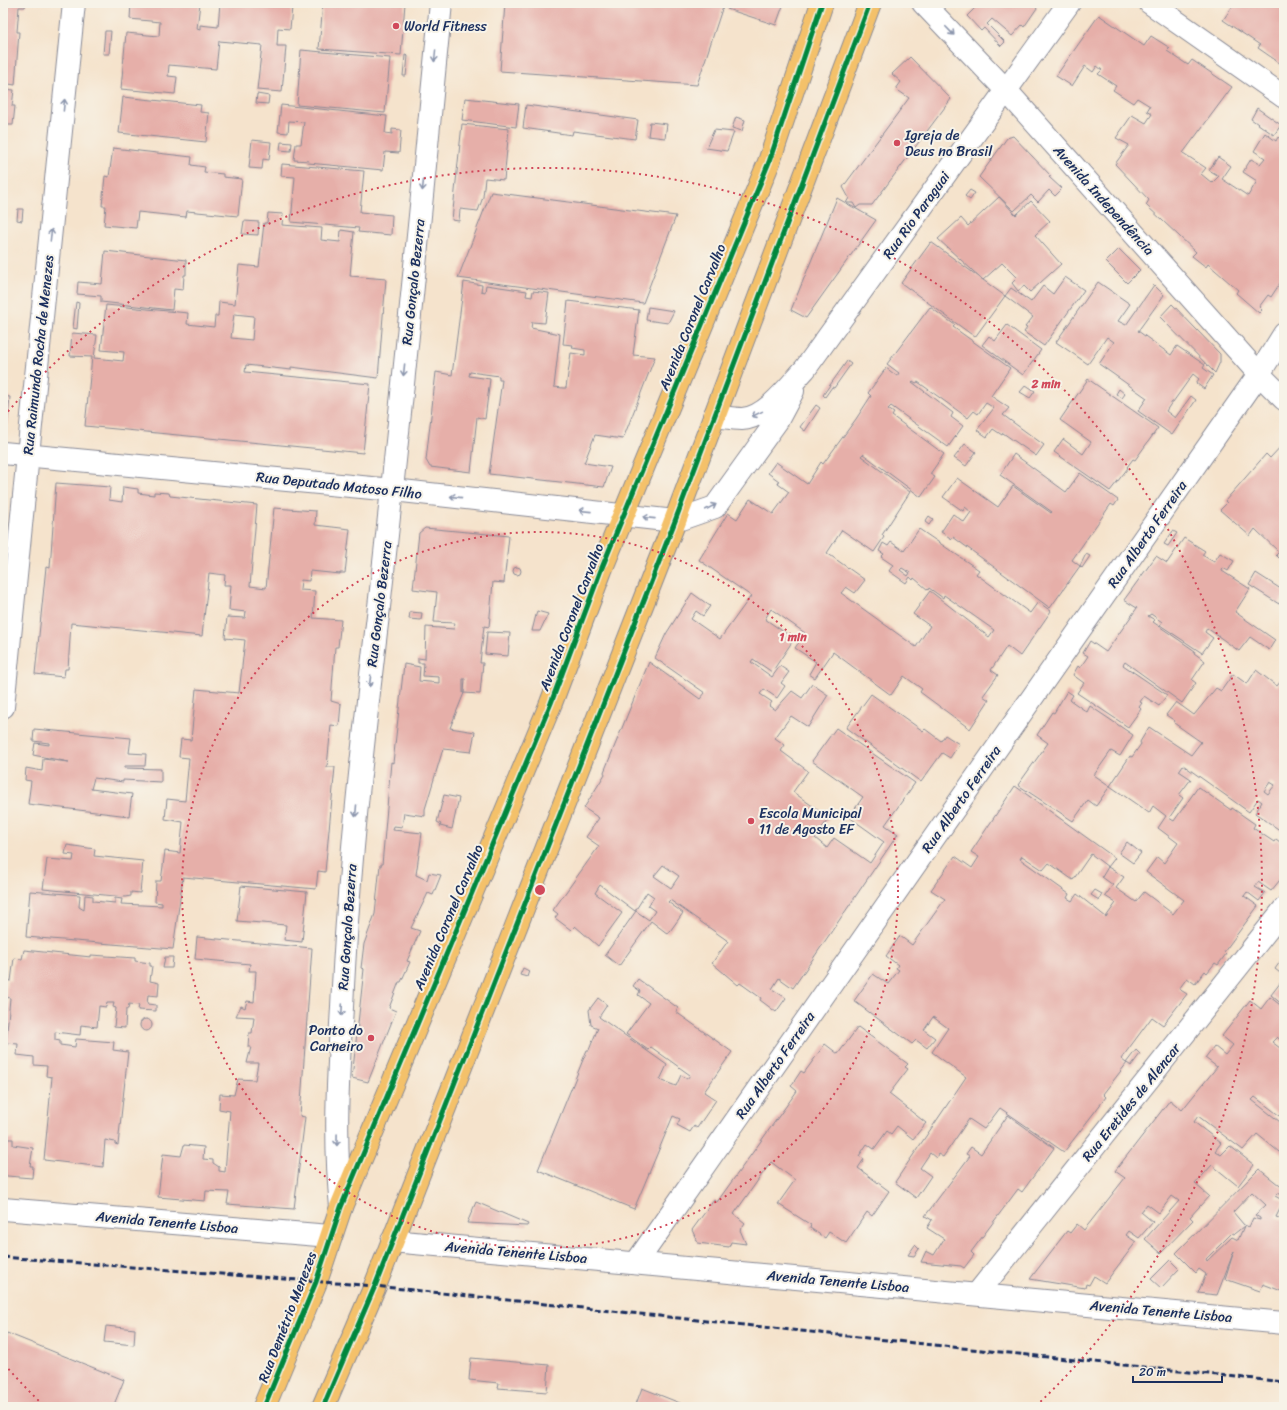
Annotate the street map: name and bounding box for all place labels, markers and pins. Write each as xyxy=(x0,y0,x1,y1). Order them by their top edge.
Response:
place label: World Fitness xyxy=(404,14,487,39)
marker: World Fitness xyxy=(391,21,401,31)
place label: Igreja de Deus no Brasil xyxy=(904,123,993,164)
marker: Igreja de Deus no Brasil xyxy=(892,138,902,148)
place label: Escola Municipal 11 de Agosto EF xyxy=(759,801,863,842)
marker: Escola Municipal 11 de Agosto EF xyxy=(746,816,756,826)
centre of rings xyxy=(533,883,547,897)
place label: Ponto do Carneiro xyxy=(309,1018,363,1059)
marker: Ponto do Carneiro xyxy=(366,1033,376,1043)

